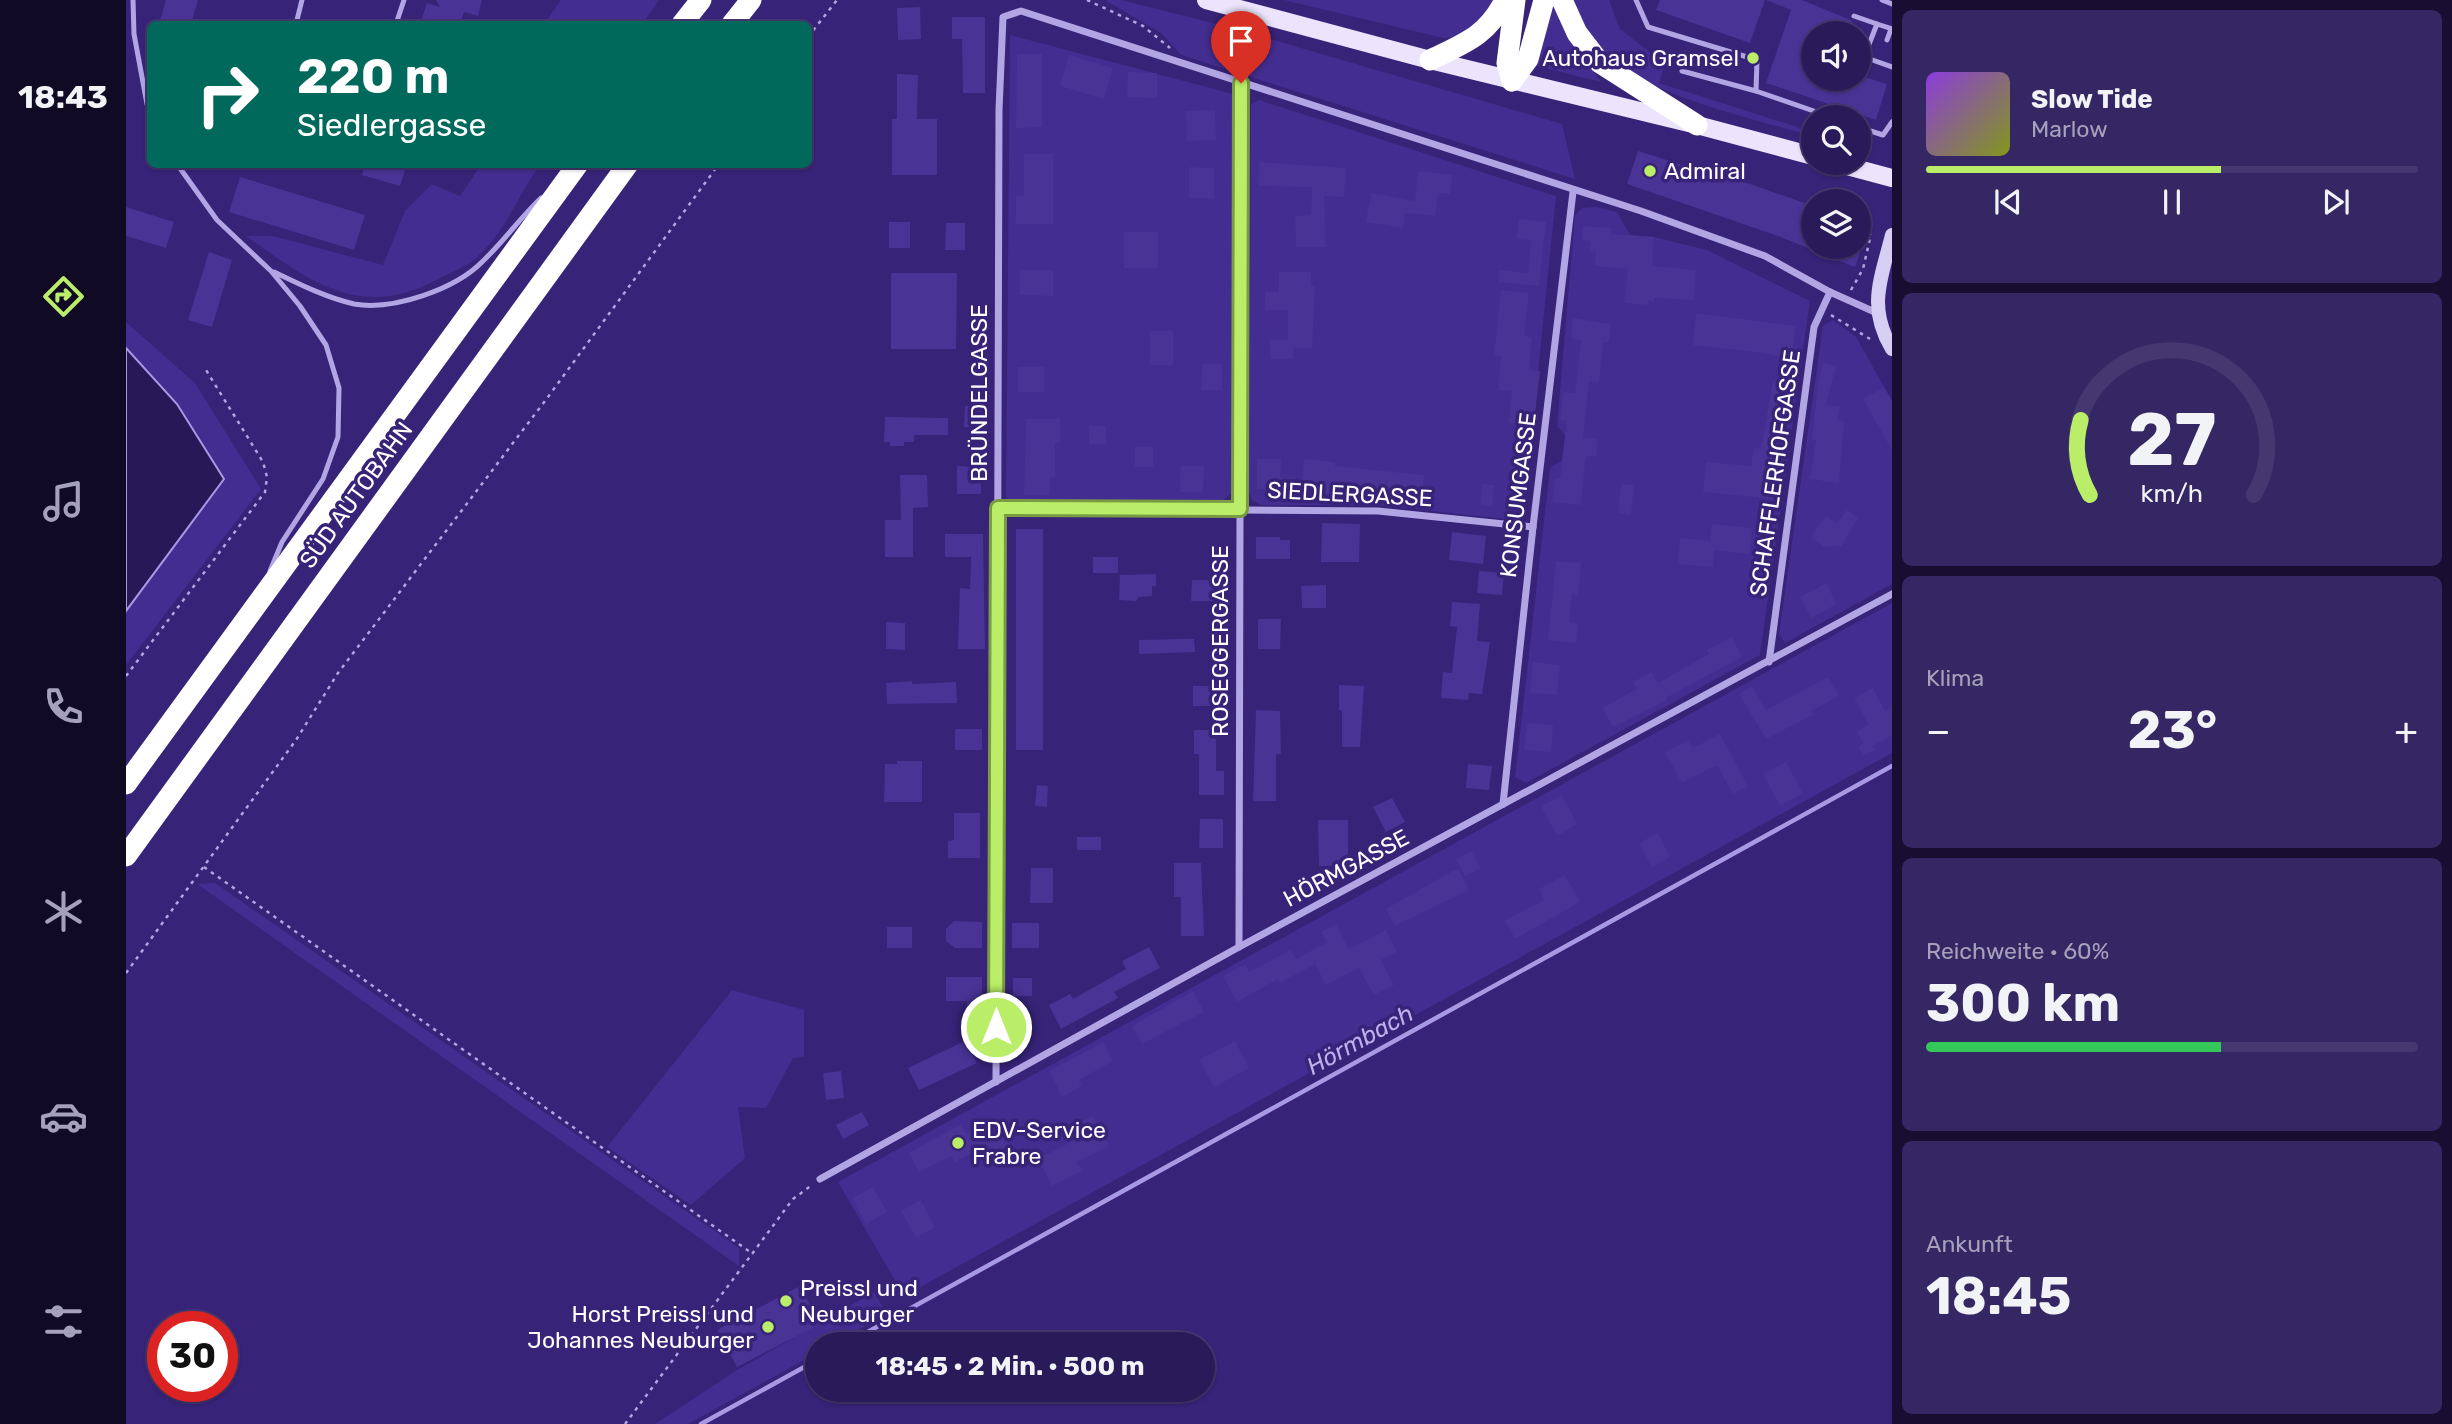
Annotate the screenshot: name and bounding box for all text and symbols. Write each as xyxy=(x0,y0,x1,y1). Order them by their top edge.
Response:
pin xyxy=(1211,11,1271,83)
map controls xyxy=(1801,21,1871,259)
button: sound xyxy=(1801,21,1871,91)
icon: arrive xyxy=(1222,22,1260,60)
place label: Autohaus Gramsel xyxy=(1542,44,1739,72)
text: 220 m xyxy=(297,47,449,105)
icon: right xyxy=(182,49,273,140)
marker: Autohaus Gramsel xyxy=(1745,50,1761,66)
text: 18:43 xyxy=(18,78,108,116)
text: Slow Tide xyxy=(2031,84,2153,115)
button: search xyxy=(1801,105,1871,175)
text: Siedlergasse xyxy=(297,106,486,144)
text: Marlow xyxy=(2031,115,2108,143)
place label: Admiral xyxy=(1664,157,1746,185)
marker: Admiral xyxy=(1642,163,1658,179)
icon: previous xyxy=(1989,183,2027,221)
icon: pause xyxy=(2153,183,2191,221)
icon: next xyxy=(2317,183,2355,221)
button: layers xyxy=(1801,189,1871,259)
icon: directions xyxy=(39,272,88,321)
street label: BRÜNDELGASSE xyxy=(965,304,993,482)
street label: SCHAFFLERHOFGASSE xyxy=(1744,348,1806,598)
text: 27 xyxy=(2127,398,2217,484)
street label: KONSUMGASSE xyxy=(1494,411,1542,579)
street label: SÜD AUTOBAHN xyxy=(294,416,418,574)
street label: SIEDLERGASSE xyxy=(1267,476,1433,512)
icon: music xyxy=(39,477,88,526)
text: km/h xyxy=(2141,479,2203,508)
street label: ROSEGGERGASSE xyxy=(1206,545,1234,737)
text: Klima xyxy=(1926,664,1984,692)
icon: phone xyxy=(39,682,88,731)
text: 23° xyxy=(2128,699,2217,761)
text: − xyxy=(1926,708,1951,754)
text: + xyxy=(2394,708,2418,754)
street label: HÖRMGASSE xyxy=(1278,823,1414,913)
icon: climate xyxy=(39,887,88,936)
text: Reichweite · 60% xyxy=(1926,937,2109,965)
text: 300 km xyxy=(1926,972,2120,1034)
position arrow xyxy=(959,990,1033,1064)
water label: Hörmbach xyxy=(1302,999,1418,1081)
icon: car xyxy=(39,1092,88,1141)
place label: EDV-Service Frabre xyxy=(972,1116,1106,1170)
marker: EDV-Service Frabre xyxy=(950,1135,966,1151)
text: Ankunft xyxy=(1926,1230,2013,1258)
text: 18:45 xyxy=(1926,1265,2071,1327)
place label: Preissl und Neuburger xyxy=(800,1274,918,1328)
marker: Preissl und Neuburger xyxy=(778,1293,794,1309)
icon: filters xyxy=(39,1297,88,1346)
place label: Horst Preissl und Johannes Neuburger xyxy=(527,1300,754,1354)
speed limit sign: 30 xyxy=(147,1311,238,1402)
marker: Horst Preissl und Johannes Neuburger xyxy=(760,1319,776,1335)
text: 18:45 · 2 Min. · 500 m xyxy=(876,1351,1145,1382)

